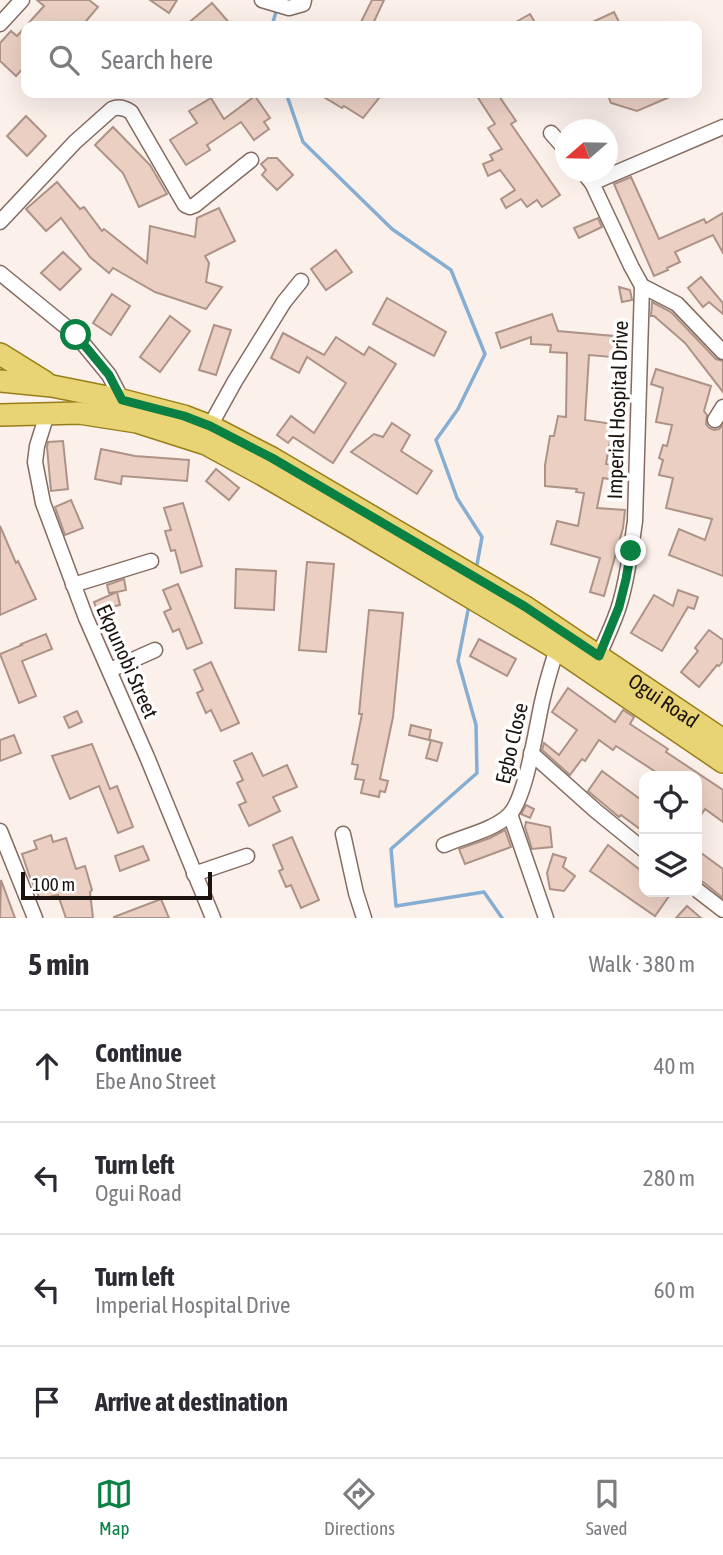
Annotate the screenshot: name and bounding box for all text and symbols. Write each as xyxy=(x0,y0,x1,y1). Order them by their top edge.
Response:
search box xyxy=(21,21,702,98)
icon: search xyxy=(45,41,83,79)
text: Search here xyxy=(101,45,213,75)
north arrow xyxy=(555,119,618,182)
route start xyxy=(60,319,91,350)
street label: Imperial Hospital Drive xyxy=(602,320,632,500)
route end xyxy=(615,535,646,566)
street label: Ekpunobi Street xyxy=(92,600,164,722)
street label: Ogui Road xyxy=(624,668,703,732)
street label: Egbo Close xyxy=(490,700,532,786)
map controls xyxy=(639,771,702,897)
button: locate xyxy=(639,771,702,834)
button: layers xyxy=(639,834,702,897)
scale bar xyxy=(21,869,212,901)
text: 100 m xyxy=(32,873,75,895)
text: 5 min xyxy=(28,947,89,981)
text: Walk · 380 m xyxy=(589,951,695,977)
text: Continue xyxy=(95,1038,182,1068)
icon: ahead xyxy=(28,1047,66,1085)
text: 40 m xyxy=(654,1053,695,1079)
text: Ebe Ano Street xyxy=(95,1068,216,1094)
text: Turn left xyxy=(95,1150,175,1180)
icon: left xyxy=(28,1159,66,1197)
text: 280 m xyxy=(643,1165,695,1191)
text: Ogui Road xyxy=(95,1180,182,1206)
text: Turn left xyxy=(95,1262,175,1292)
icon: left xyxy=(28,1271,66,1309)
text: 60 m xyxy=(654,1277,695,1303)
text: Imperial Hospital Drive xyxy=(95,1292,290,1318)
icon: arrive xyxy=(28,1383,66,1421)
text: Arrive at destination xyxy=(95,1387,288,1417)
tab: Map xyxy=(95,1475,133,1539)
tab: Directions xyxy=(324,1475,395,1539)
tab: Saved xyxy=(586,1475,628,1539)

